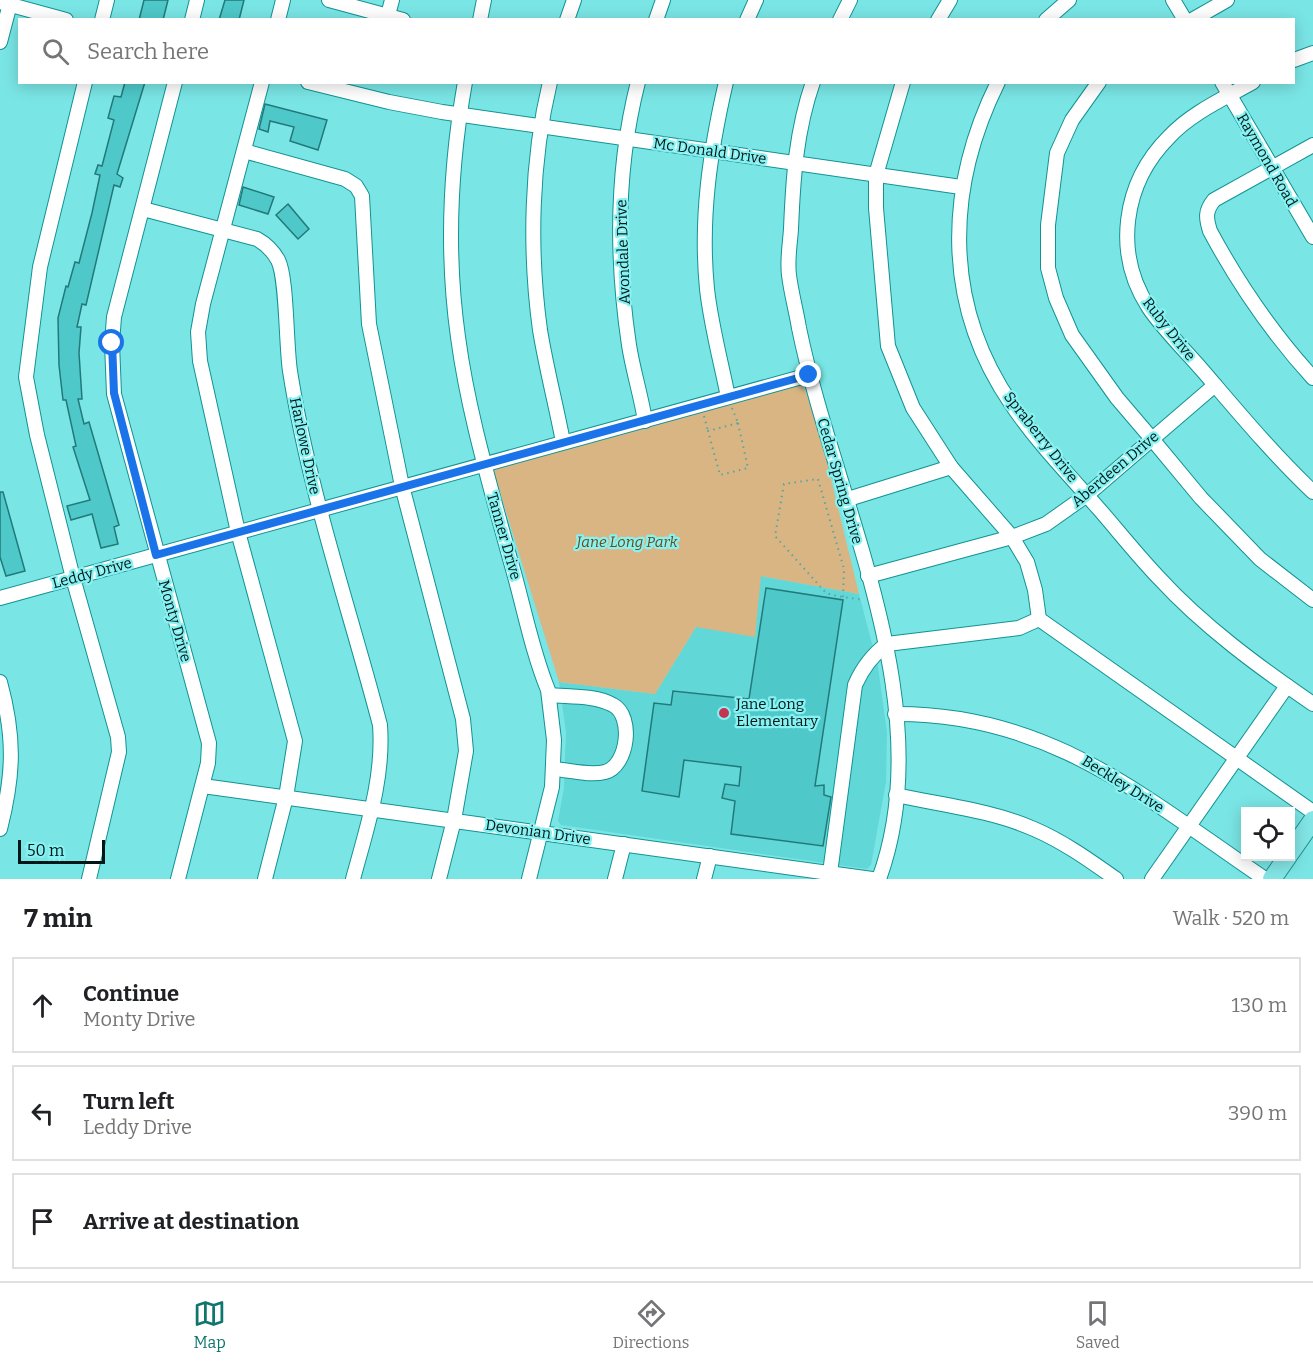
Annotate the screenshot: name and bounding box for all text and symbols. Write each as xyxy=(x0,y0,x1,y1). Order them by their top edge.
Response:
search box xyxy=(18,18,1295,84)
icon: search xyxy=(39,35,72,68)
text: Search here xyxy=(87,38,209,65)
street label: Raymond Road xyxy=(1233,110,1301,210)
street label: Mc Donald Drive xyxy=(652,134,768,168)
street label: Avondale Drive xyxy=(612,199,634,305)
street label: Ruby Drive xyxy=(1139,294,1199,364)
route start xyxy=(98,329,124,355)
route end xyxy=(795,361,821,387)
street label: Spraberry Drive xyxy=(1000,388,1082,486)
street label: Harlowe Drive xyxy=(286,396,324,496)
street label: Cedar Spring Drive xyxy=(813,416,867,546)
street label: Aberdeen Drive xyxy=(1068,427,1162,511)
street label: Tanner Drive xyxy=(483,490,525,582)
park label: Jane Long Park xyxy=(574,533,678,551)
street label: Leddy Drive xyxy=(50,554,134,592)
street label: Monty Drive xyxy=(155,578,195,664)
place label: Jane Long Elementary xyxy=(735,695,818,730)
marker: Jane Long Elementary xyxy=(717,706,731,720)
street label: Beckley Drive xyxy=(1079,752,1167,816)
map controls xyxy=(1241,807,1295,861)
button: locate xyxy=(1241,807,1295,861)
street label: Devonian Drive xyxy=(484,816,592,848)
scale bar xyxy=(18,837,105,864)
text: 50 m xyxy=(27,841,64,860)
text: 7 min xyxy=(24,903,92,934)
text: Walk · 520 m xyxy=(1173,906,1289,930)
text: Continue xyxy=(83,980,179,1007)
icon: ahead xyxy=(26,989,59,1022)
text: 130 m xyxy=(1232,993,1287,1017)
text: Monty Drive xyxy=(83,1007,196,1031)
text: Turn left xyxy=(83,1088,175,1115)
icon: left xyxy=(26,1097,59,1130)
text: 390 m xyxy=(1228,1101,1287,1125)
text: Leddy Drive xyxy=(83,1115,192,1139)
icon: arrive xyxy=(26,1205,59,1238)
text: Arrive at destination xyxy=(83,1208,299,1235)
tab: Map xyxy=(193,1297,226,1352)
tab: Directions xyxy=(613,1297,690,1352)
tab: Saved xyxy=(1076,1297,1120,1352)

